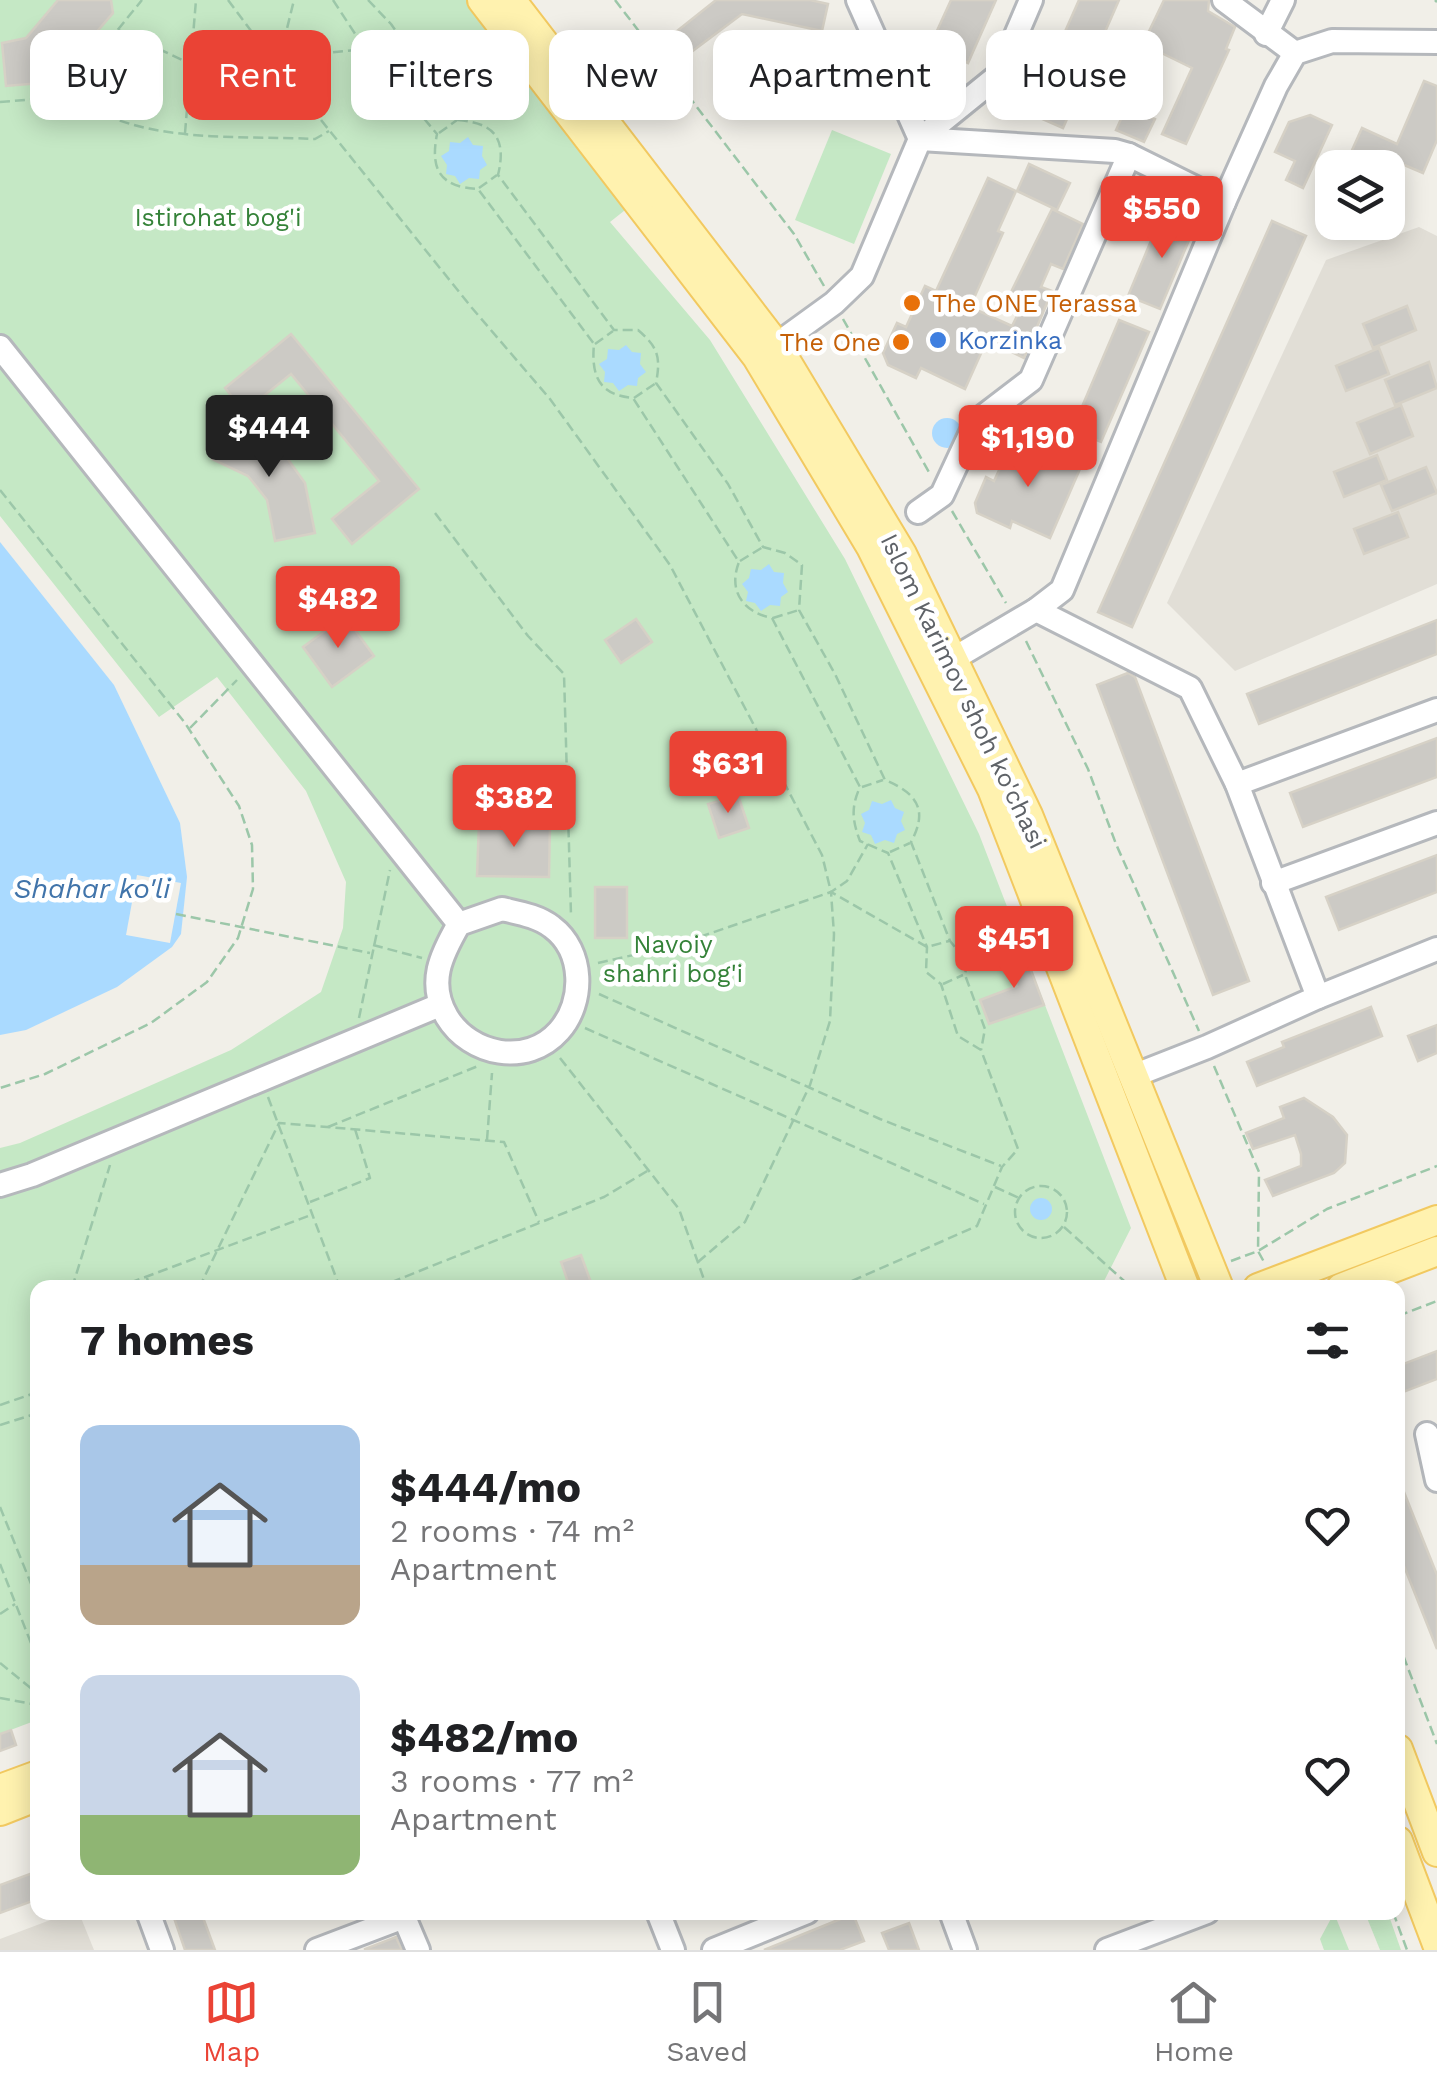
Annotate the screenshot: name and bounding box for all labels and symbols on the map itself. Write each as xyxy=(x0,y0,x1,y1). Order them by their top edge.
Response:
pin: $550 xyxy=(1103,176,1221,261)
park label: Istirohat bog'i xyxy=(134,203,302,232)
place label: The ONE Terassa xyxy=(932,289,1137,318)
marker: The ONE Terassa xyxy=(901,292,923,314)
place label: Korzinka xyxy=(958,326,1062,355)
place label: The One xyxy=(779,328,881,357)
marker: Korzinka xyxy=(927,329,949,351)
marker: The One xyxy=(890,331,912,353)
pin: $444 xyxy=(210,395,328,480)
pin: $1,190 xyxy=(947,405,1109,490)
street label: Islom Karimov shoh ko'chasi xyxy=(874,529,1053,853)
pin: $482 xyxy=(279,566,397,651)
pin: $631 xyxy=(669,731,787,816)
pin: $382 xyxy=(455,765,573,850)
water label: Shahar ko'li xyxy=(13,872,171,905)
pin: $451 xyxy=(955,906,1073,991)
park label: Navoiy shahri bog'i xyxy=(603,930,743,988)

